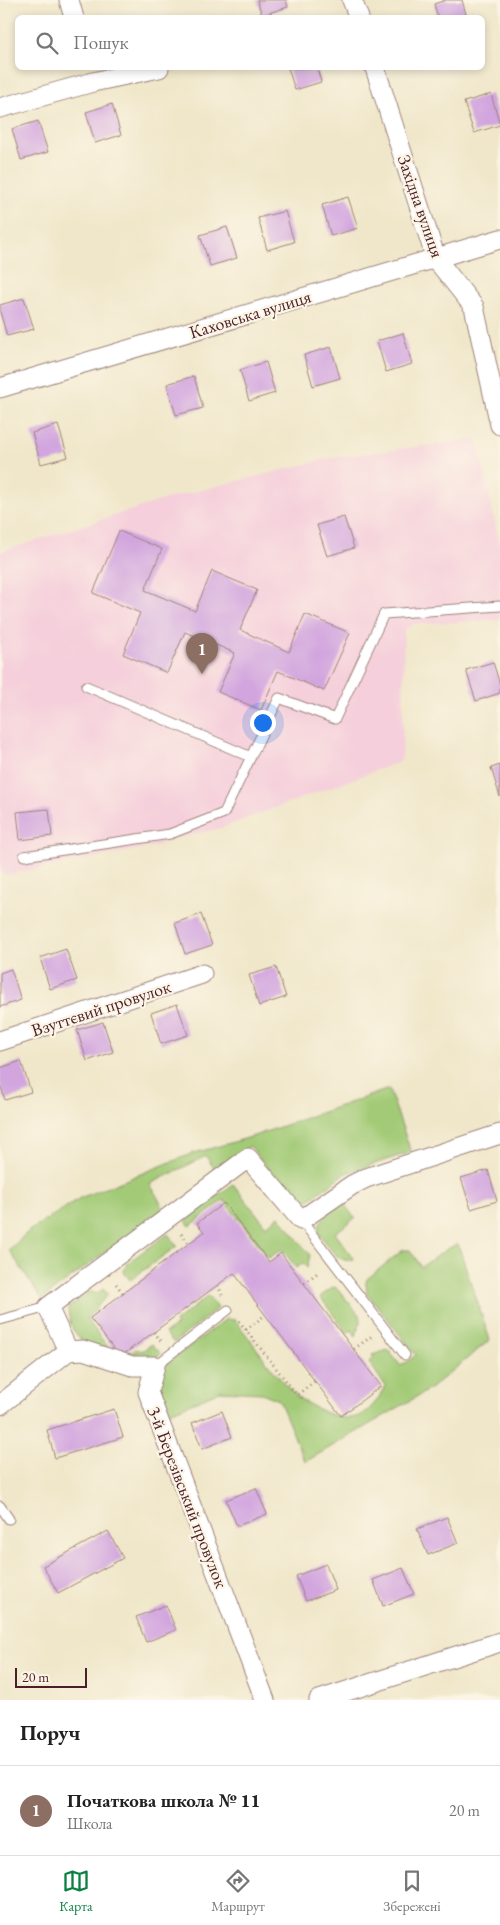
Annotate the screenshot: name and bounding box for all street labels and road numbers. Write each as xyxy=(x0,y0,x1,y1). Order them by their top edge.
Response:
street label: Західна вулиця xyxy=(393,152,449,260)
street label: Каховська вулиця xyxy=(186,285,314,343)
street label: Взуттєвий провулок xyxy=(28,974,174,1041)
street label: 3-й Березівський провулок xyxy=(143,1403,233,1592)

